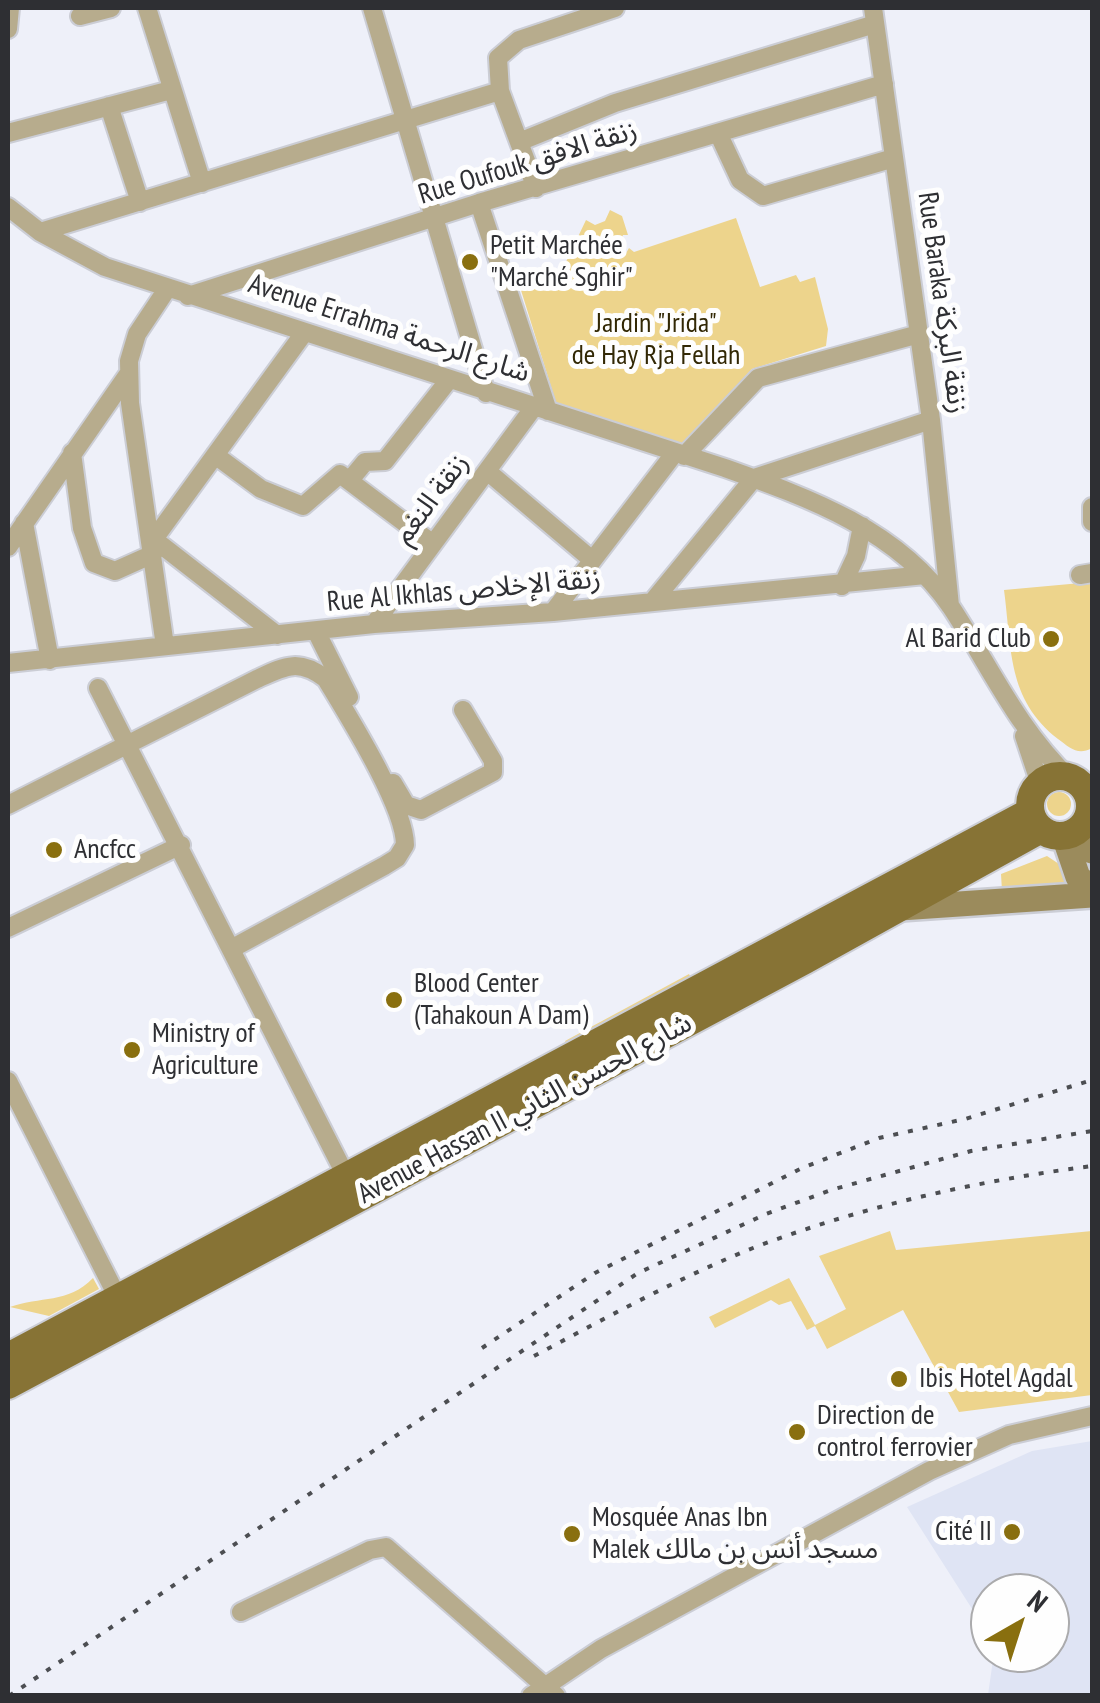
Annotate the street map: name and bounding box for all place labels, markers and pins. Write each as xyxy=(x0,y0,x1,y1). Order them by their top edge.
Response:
place label: Petit Marchée "Marché Sghir" xyxy=(490,229,633,295)
marker: Petit Marchée "Marché Sghir" xyxy=(459,251,481,273)
place label: Al Barid Club xyxy=(905,622,1031,656)
marker: Al Barid Club xyxy=(1040,628,1062,650)
place label: Ancfcc xyxy=(74,833,136,867)
marker: Ancfcc xyxy=(43,839,65,861)
place label: Blood Center (Tahakoun A Dam) xyxy=(414,967,588,1033)
marker: Blood Center (Tahakoun A Dam) xyxy=(383,989,405,1011)
place label: Ministry of Agriculture xyxy=(152,1017,259,1083)
marker: Ministry of Agriculture xyxy=(121,1039,143,1061)
place label: Ibis Hotel Agdal xyxy=(919,1362,1073,1396)
marker: Ibis Hotel Agdal xyxy=(888,1368,910,1390)
place label: Direction de control ferrovier xyxy=(817,1399,973,1465)
marker: Direction de control ferrovier xyxy=(786,1421,808,1443)
place label: Mosquée Anas Ibn Malek مسجد أنس بن مالك xyxy=(592,1501,879,1567)
place label: Cité II xyxy=(935,1515,992,1549)
marker: Cité II xyxy=(1001,1521,1023,1543)
marker: Mosquée Anas Ibn Malek مسجد أنس بن مالك xyxy=(561,1523,583,1545)

